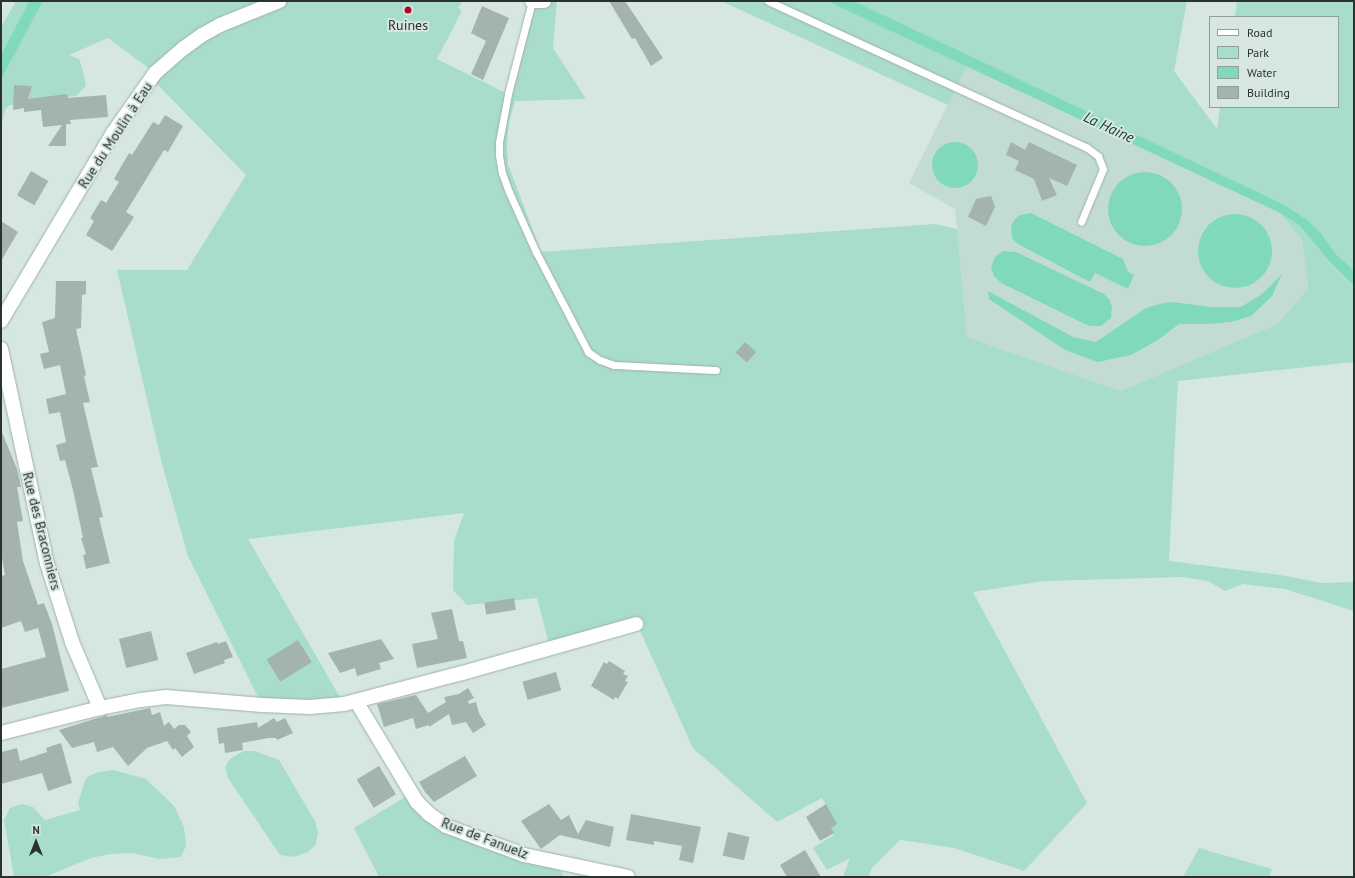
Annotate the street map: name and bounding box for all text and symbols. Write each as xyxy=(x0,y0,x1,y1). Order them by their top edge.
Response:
marker: Ruines xyxy=(403,5,413,15)
legend xyxy=(1209,16,1339,108)
place label: Ruines xyxy=(388,17,428,33)
text: Road xyxy=(1247,25,1272,40)
text: Park xyxy=(1247,45,1269,60)
text: Water xyxy=(1247,65,1277,80)
street label: Rue du Moulin à Eau xyxy=(74,79,156,191)
text: Building xyxy=(1247,85,1290,100)
water label: La Haine xyxy=(1081,107,1137,147)
street label: Rue des Braconniers xyxy=(19,470,65,592)
street label: Rue de Fanuelz xyxy=(439,814,531,862)
north arrow xyxy=(16,822,56,862)
text: N xyxy=(32,823,40,837)

